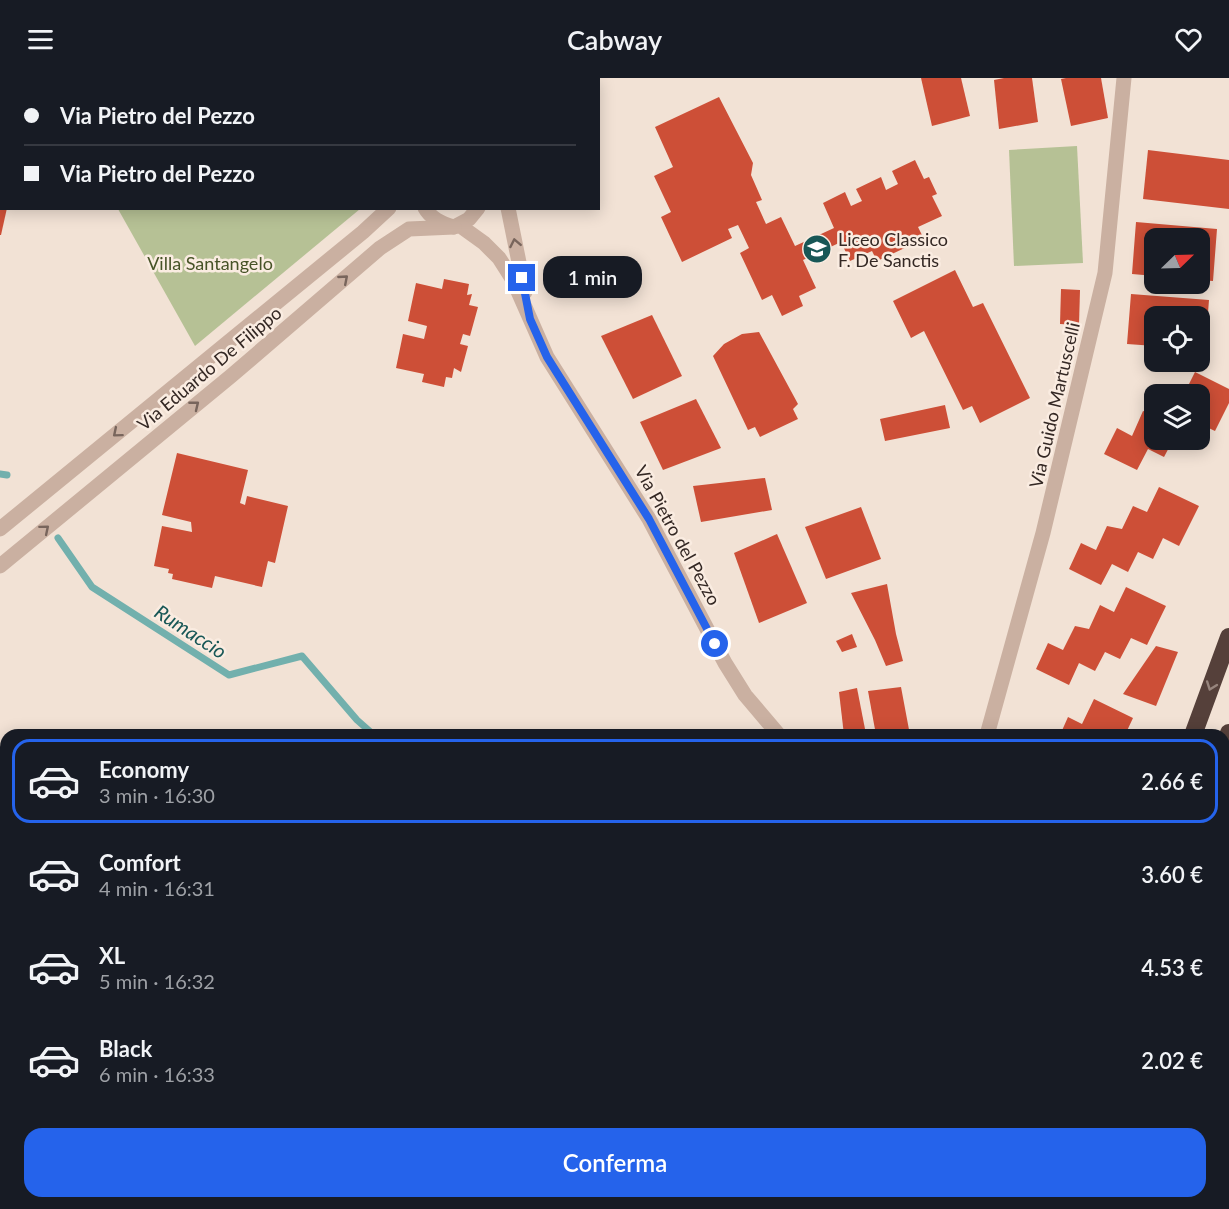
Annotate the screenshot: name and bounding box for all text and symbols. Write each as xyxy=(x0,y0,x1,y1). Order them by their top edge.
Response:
icon: menu xyxy=(24,23,57,56)
text: Cabway xyxy=(567,23,662,56)
icon: heart xyxy=(1172,23,1205,56)
text: Via Pietro del Pezzo xyxy=(60,102,255,129)
text: Via Pietro del Pezzo xyxy=(60,160,255,187)
place label: Liceo Classico F. De Sanctis xyxy=(838,228,948,271)
north arrow xyxy=(1144,228,1210,294)
map controls xyxy=(1144,228,1210,450)
school or university icon: Liceo Classico F. De Sanctis xyxy=(801,233,833,265)
one-way arrow xyxy=(509,238,522,248)
park label: Villa Santangelo xyxy=(147,252,273,274)
callout: 1 min xyxy=(543,257,642,299)
route end xyxy=(508,264,535,291)
text: 1 min xyxy=(568,265,617,289)
one-way arrow xyxy=(337,275,348,286)
street label: Via Eduardo De Filippo xyxy=(132,301,286,435)
button: locate xyxy=(1144,306,1210,372)
street label: Via Guido Martuscelli xyxy=(1024,320,1084,490)
button: layers xyxy=(1144,384,1210,450)
one-way arrow xyxy=(188,401,199,412)
one-way arrow xyxy=(113,425,124,436)
street label: Via Pietro del Pezzo xyxy=(630,461,726,609)
one-way arrow xyxy=(38,525,49,536)
water label: Rumaccio xyxy=(151,599,231,663)
route start xyxy=(701,630,728,657)
one-way arrow xyxy=(1206,680,1219,691)
icon: car xyxy=(27,754,81,808)
text: Economy xyxy=(99,756,189,783)
text: 2.66 € xyxy=(1141,768,1203,795)
text: 3 min · 16:30 xyxy=(99,783,215,807)
icon: car xyxy=(27,847,81,901)
text: Comfort xyxy=(99,849,181,876)
text: 3.60 € xyxy=(1141,861,1203,888)
text: 4 min · 16:31 xyxy=(99,876,215,900)
icon: car xyxy=(27,940,81,994)
text: XL xyxy=(99,942,125,969)
text: 4.53 € xyxy=(1141,954,1203,981)
text: 5 min · 16:32 xyxy=(99,969,215,993)
icon: car xyxy=(27,1033,81,1087)
text: Black xyxy=(99,1035,152,1062)
text: 2.02 € xyxy=(1141,1047,1203,1074)
text: 6 min · 16:33 xyxy=(99,1062,215,1086)
button: Conferma xyxy=(24,1128,1206,1197)

